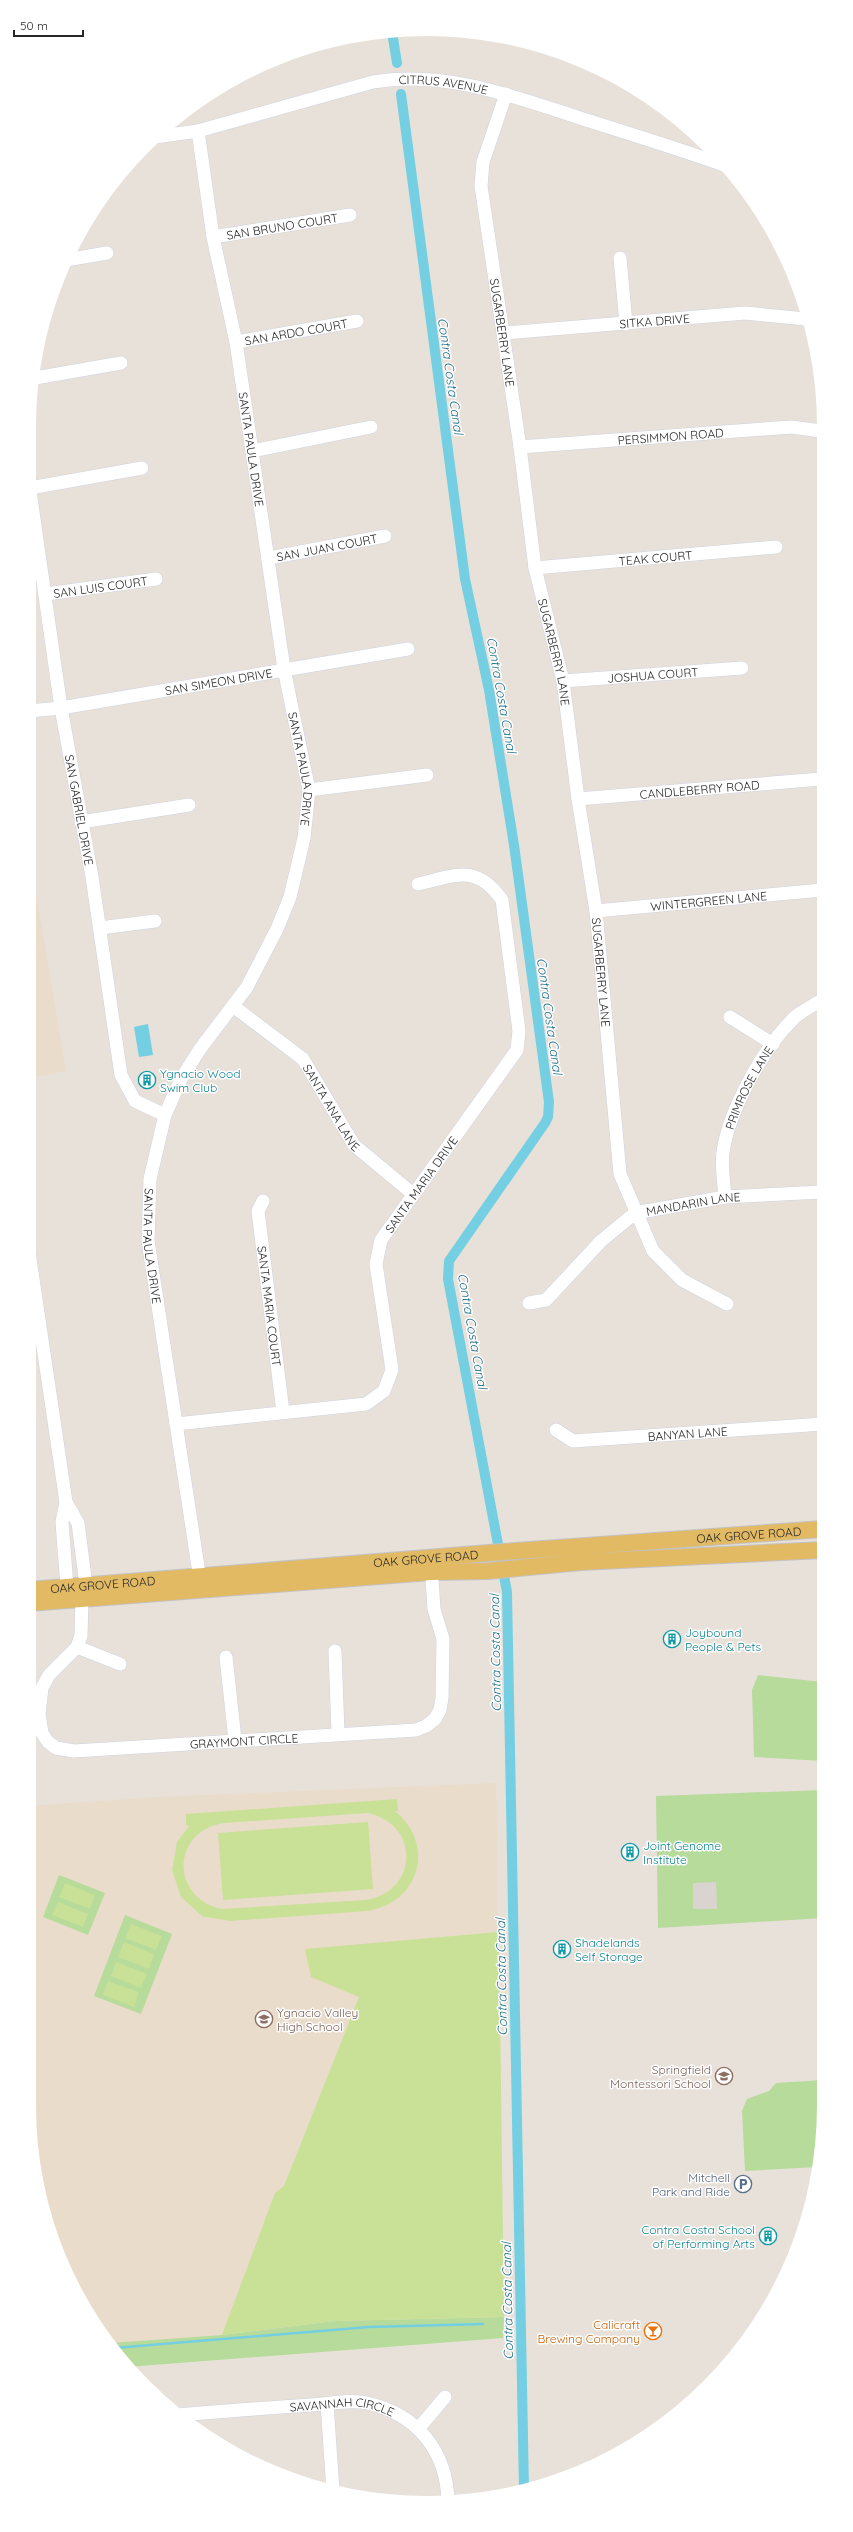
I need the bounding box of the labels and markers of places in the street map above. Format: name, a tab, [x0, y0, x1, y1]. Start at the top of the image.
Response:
place label: Ygnacio Wood Swim Club	[160, 1066, 240, 1095]
building icon: Ygnacio Wood Swim Club	[137, 1070, 157, 1090]
place label: Joybound People & Pets	[685, 1625, 762, 1654]
building icon: Joybound People & Pets	[662, 1629, 682, 1649]
place label: Joint Genome Institute	[643, 1838, 721, 1867]
building icon: Joint Genome Institute	[620, 1842, 640, 1862]
place label: Shadelands Self Storage	[575, 1935, 643, 1964]
building icon: Shadelands Self Storage	[552, 1939, 572, 1959]
place label: Ygnacio Valley High School	[277, 2005, 358, 2034]
school or university icon: Ygnacio Valley High School	[254, 2009, 274, 2029]
place label: Springfield Montessori School	[610, 2062, 711, 2091]
school or university icon: Springfield Montessori School	[714, 2066, 734, 2086]
place label: Mitchell Park and Ride	[652, 2170, 730, 2199]
parking icon: Mitchell Park and Ride	[733, 2174, 753, 2194]
place label: Contra Costa School of Performing Arts	[642, 2222, 755, 2251]
building icon: Contra Costa School of Performing Arts	[758, 2226, 778, 2246]
place label: Calicraft Brewing Company	[537, 2317, 640, 2346]
bar icon: Calicraft Brewing Company	[643, 2321, 663, 2341]

